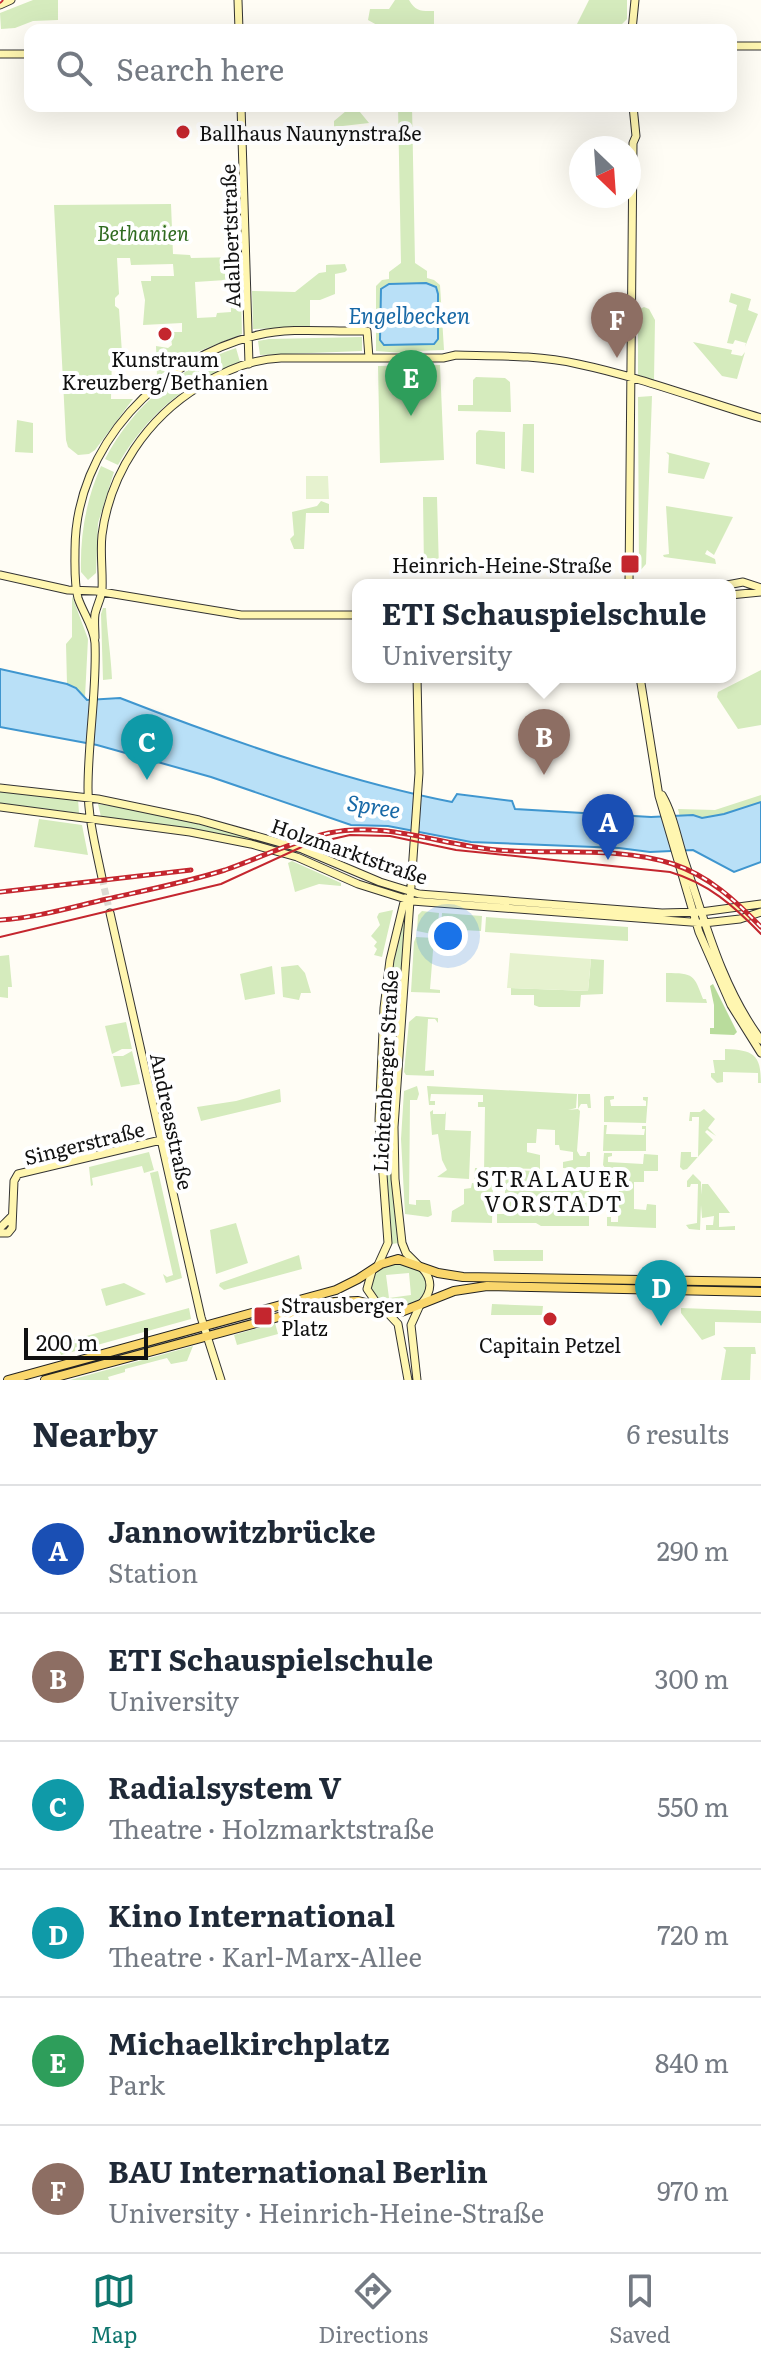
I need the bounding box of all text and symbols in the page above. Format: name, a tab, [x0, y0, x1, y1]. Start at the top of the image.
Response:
search box	[24, 24, 737, 112]
icon: search	[52, 46, 96, 90]
text: Search here	[116, 46, 284, 90]
place label: Ballhaus Naunynstraße	[199, 117, 422, 147]
marker: Ballhaus Naunynstraße	[174, 123, 192, 141]
north arrow	[569, 136, 641, 208]
street label: Adalbertstraße	[211, 163, 247, 309]
park label: Bethanien	[97, 217, 189, 247]
pin: F	[591, 292, 643, 358]
water label: Engelbecken	[348, 298, 470, 331]
marker: Kunstraum Kreuzberg/Bethanien	[156, 325, 174, 343]
place label: Kunstraum Kreuzberg/Bethanien	[61, 343, 269, 396]
pin: E	[385, 350, 437, 416]
place label: Heinrich-Heine-Straße	[392, 549, 612, 579]
marker: Heinrich-Heine-Straße	[619, 553, 641, 575]
popup	[352, 579, 736, 683]
text: ETI Schauspielschule	[381, 590, 707, 634]
text: University	[381, 634, 512, 673]
pin: B	[518, 709, 570, 775]
pin: C	[121, 714, 173, 780]
water label: Spree	[345, 785, 403, 825]
pin: A	[582, 794, 634, 860]
street label: Holzmarktstraße	[268, 809, 432, 891]
your location	[428, 916, 468, 956]
street label: Lichtenberger Straße	[364, 969, 404, 1173]
street label: Andreasstraße	[144, 1050, 202, 1192]
street label: Singerstraße	[21, 1113, 147, 1171]
district label: STRALAUER VORSTADT	[476, 1161, 632, 1219]
pin: D	[635, 1260, 687, 1326]
place label: Strausberger Platz	[281, 1289, 404, 1342]
marker: Strausberger Platz	[252, 1305, 274, 1327]
marker: Capitain Petzel	[541, 1310, 559, 1328]
scale bar	[24, 1324, 148, 1360]
text: 200 m	[36, 1325, 98, 1358]
place label: Capitain Petzel	[479, 1329, 621, 1359]
text: Nearby	[32, 1407, 158, 1457]
text: 6 results	[626, 1413, 729, 1452]
text: Jannowitzbrücke	[108, 1508, 376, 1552]
text: A	[48, 1530, 68, 1569]
text: 290 m	[657, 1530, 729, 1569]
text: Station	[108, 1552, 198, 1591]
text: ETI Schauspielschule	[108, 1636, 433, 1680]
text: B	[49, 1658, 67, 1697]
text: 300 m	[654, 1658, 729, 1697]
text: University	[108, 1680, 239, 1719]
text: Radialsystem V	[108, 1764, 342, 1808]
text: C	[49, 1786, 67, 1825]
text: 550 m	[657, 1786, 729, 1825]
text: Theatre · Holzmarktstraße	[108, 1808, 434, 1847]
text: Kino International	[108, 1892, 395, 1936]
text: D	[48, 1914, 68, 1953]
text: 720 m	[657, 1914, 729, 1953]
text: Theatre · Karl-Marx-Allee	[108, 1936, 422, 1975]
text: Michaelkirchplatz	[108, 2020, 390, 2064]
text: E	[49, 2042, 67, 2081]
text: 840 m	[655, 2042, 729, 2081]
text: Park	[108, 2064, 165, 2103]
text: BAU International Berlin	[108, 2148, 488, 2192]
text: F	[50, 2170, 66, 2209]
text: 970 m	[657, 2170, 729, 2209]
text: University · Heinrich-Heine-Straße	[108, 2192, 544, 2231]
tab: Map	[90, 2269, 137, 2350]
tab: Directions	[318, 2269, 428, 2350]
tab: Saved	[609, 2269, 671, 2350]

